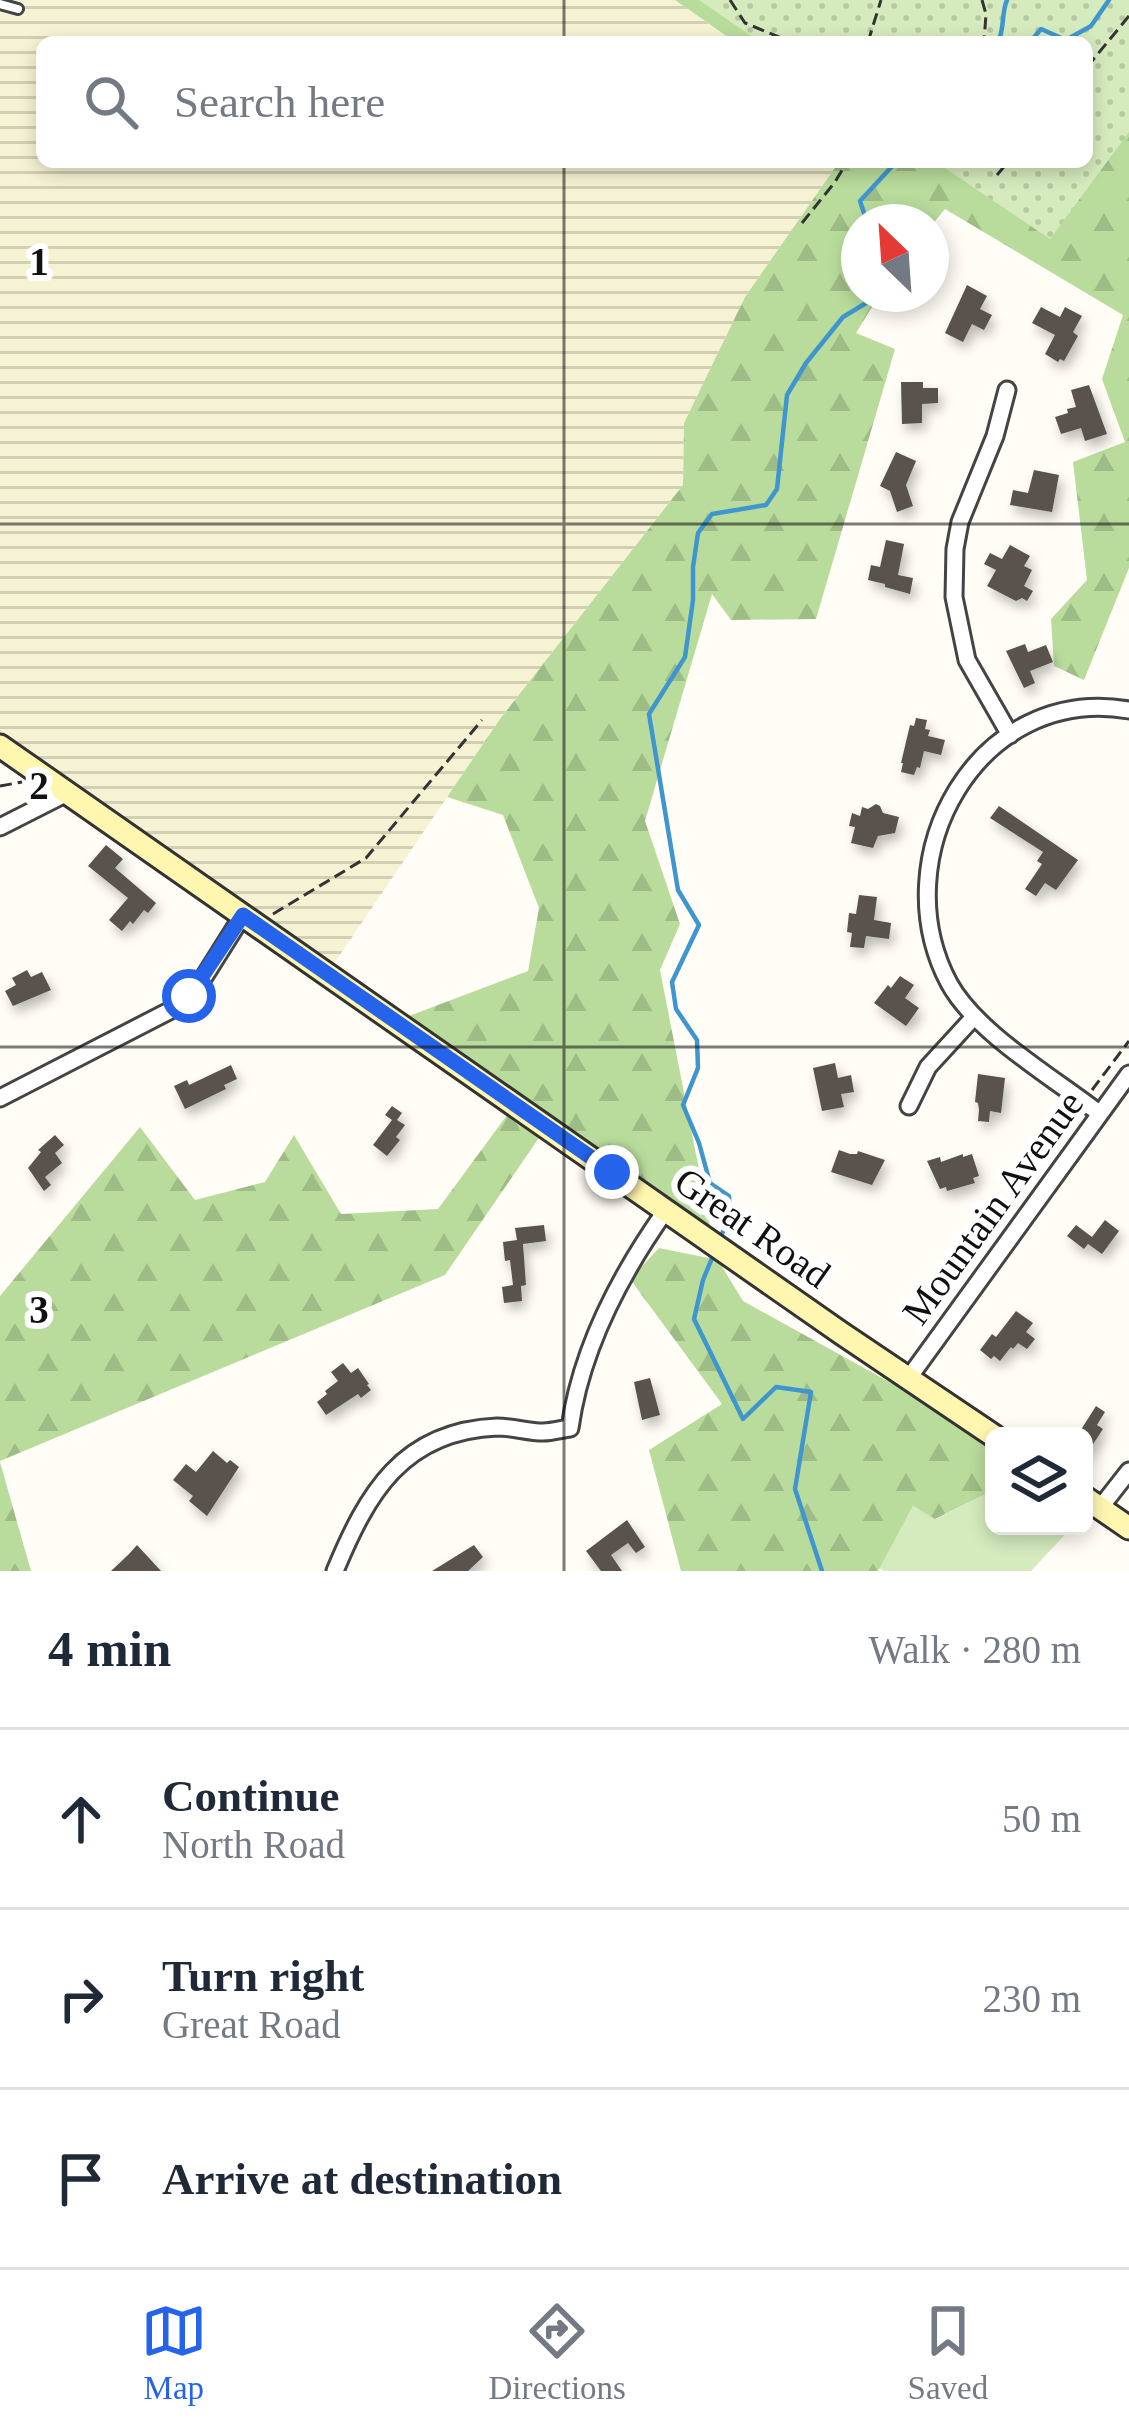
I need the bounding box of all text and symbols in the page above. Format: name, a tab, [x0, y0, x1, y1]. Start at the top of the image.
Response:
search box	[36, 36, 1093, 168]
icon: search	[78, 69, 144, 135]
text: Search here	[174, 77, 385, 127]
north arrow	[841, 204, 949, 312]
text: 1	[29, 240, 49, 283]
text: 2	[29, 764, 49, 807]
route start	[162, 969, 216, 1023]
street label: Mountain Avenue	[893, 1082, 1091, 1332]
route end	[585, 1145, 639, 1199]
street label: Great Road	[667, 1159, 839, 1297]
text: 3	[29, 1288, 49, 1331]
map controls	[985, 1427, 1093, 1535]
button: layers	[985, 1427, 1093, 1535]
text: 4 min	[48, 1621, 171, 1677]
text: Walk · 280 m	[869, 1628, 1081, 1671]
text: Continue	[162, 1771, 340, 1821]
icon: ahead	[48, 1786, 114, 1852]
text: 50 m	[1002, 1797, 1081, 1840]
text: North Road	[162, 1823, 345, 1866]
text: Turn right	[162, 1951, 364, 2001]
icon: right	[48, 1966, 114, 2032]
text: 230 m	[982, 1977, 1081, 2020]
text: Great Road	[162, 2003, 341, 2046]
icon: arrive	[48, 2146, 114, 2212]
text: Arrive at destination	[162, 2154, 562, 2204]
tab: Map	[141, 2298, 207, 2407]
tab: Directions	[488, 2298, 626, 2407]
tab: Saved	[908, 2298, 988, 2407]

